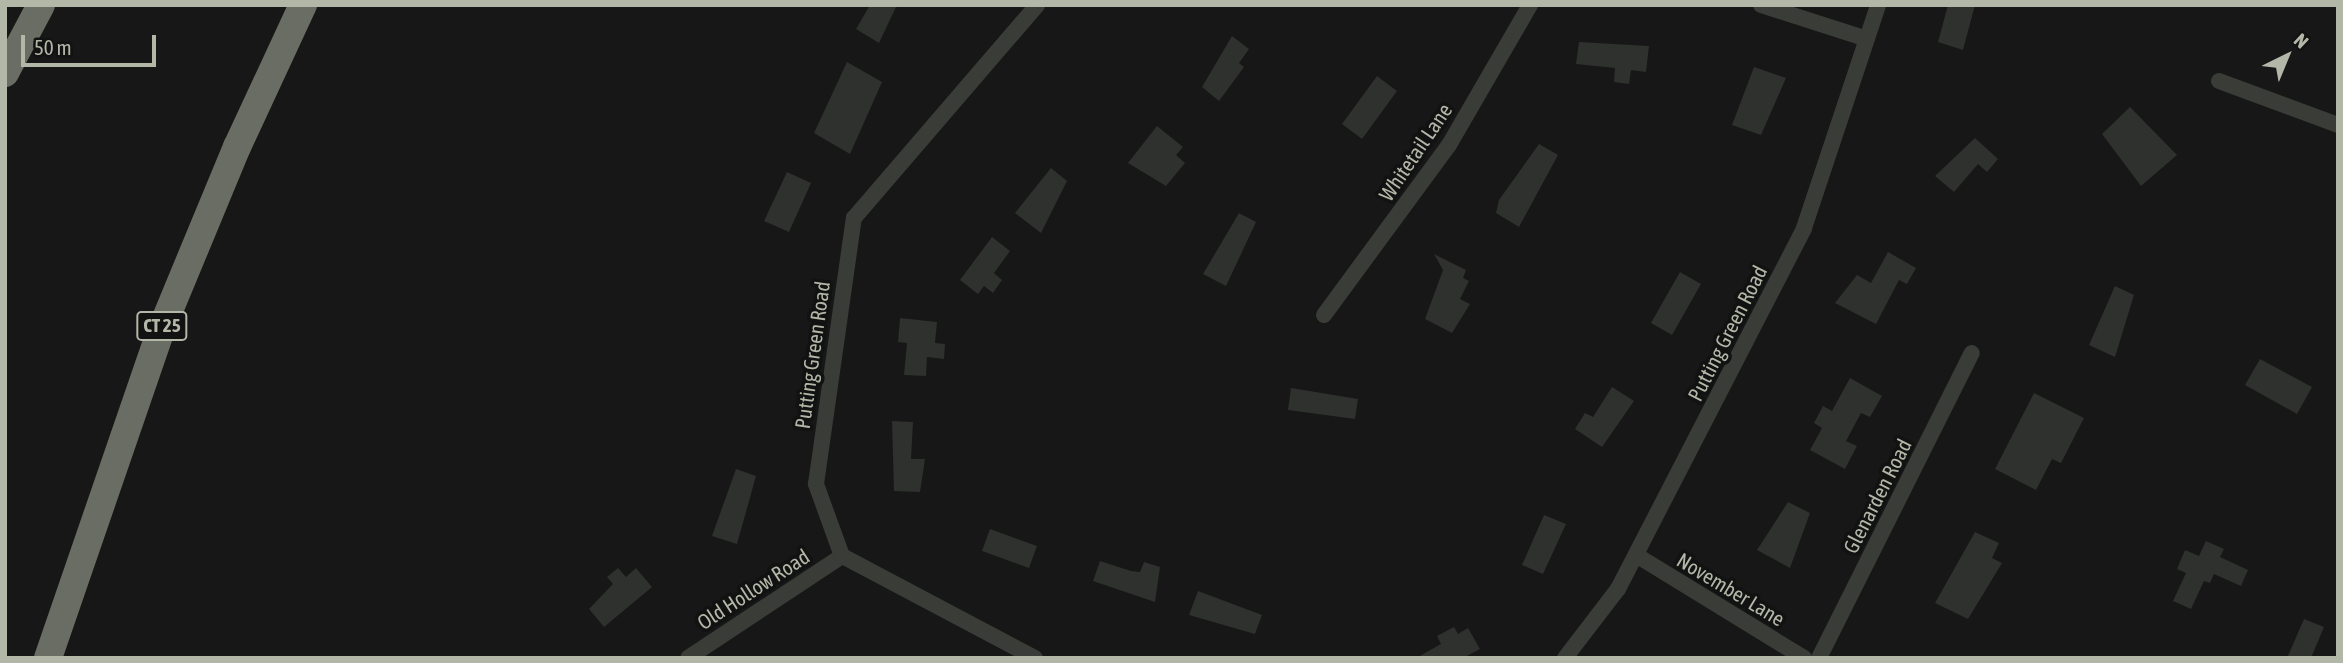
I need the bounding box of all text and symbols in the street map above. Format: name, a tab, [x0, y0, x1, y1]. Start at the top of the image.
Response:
scale bar	[24, 21, 159, 65]
north arrow	[2252, 21, 2322, 91]
text: N	[2290, 29, 2313, 53]
text: 50 m	[34, 35, 72, 59]
street label: Whitetail Lane	[1373, 98, 1457, 206]
street label: Putting Green Road	[1682, 261, 1772, 405]
street label: Putting Green Road	[789, 280, 835, 430]
road number: CT 25	[136, 310, 188, 342]
street label: Glenarden Road	[1837, 435, 1917, 557]
street label: Old Hollow Road	[692, 543, 814, 635]
street label: November Lane	[1673, 547, 1789, 631]

